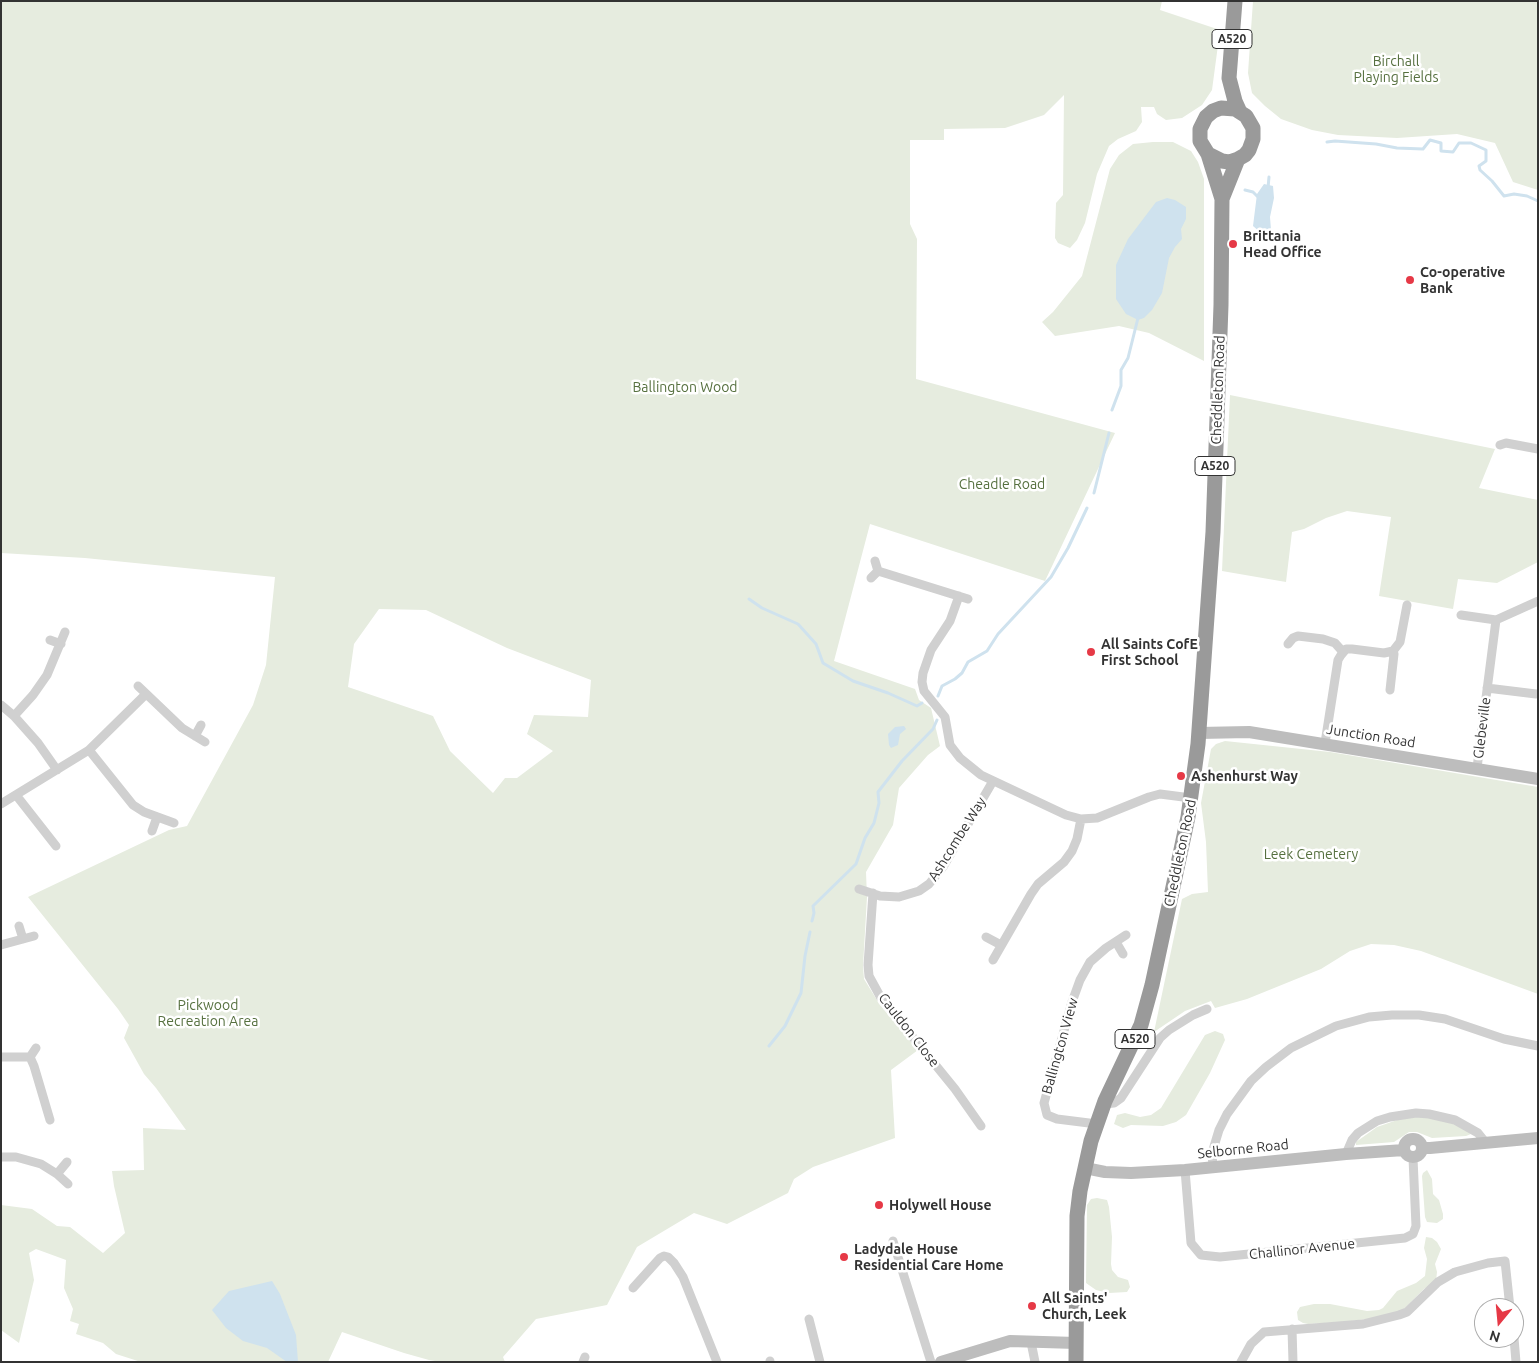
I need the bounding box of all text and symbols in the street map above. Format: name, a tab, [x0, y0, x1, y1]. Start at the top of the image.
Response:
road number: A520	[1212, 30, 1252, 48]
park label: Birchall Playing Fields	[1353, 53, 1439, 85]
place label: Brittania Head Office	[1243, 228, 1322, 260]
marker: Brittania Head Office	[1227, 238, 1239, 250]
place label: Co-operative Bank	[1420, 264, 1505, 296]
marker: Co-operative Bank	[1404, 274, 1416, 286]
street label: Cheddleton Road	[1208, 335, 1228, 445]
park label: Ballington Wood	[632, 379, 738, 395]
road number: A520	[1195, 456, 1235, 476]
park label: Cheadle Road	[959, 476, 1045, 492]
place label: All Saints CofE First School	[1101, 636, 1198, 669]
marker: All Saints CofE First School	[1085, 646, 1097, 658]
street label: Glebeville	[1470, 696, 1494, 760]
street label: Junction Road	[1325, 721, 1417, 751]
place label: Ashenhurst Way	[1191, 768, 1298, 784]
marker: Ashenhurst Way	[1175, 770, 1187, 782]
street label: Ashcombe Way	[924, 794, 990, 884]
street label: Cheddleton Road	[1160, 798, 1200, 908]
park label: Leek Cemetery	[1264, 846, 1358, 862]
street label: Cauldon Close	[875, 990, 943, 1070]
street label: Ballington View	[1038, 996, 1082, 1096]
park label: Pickwood Recreation Area	[158, 997, 258, 1030]
road number: A520	[1115, 1030, 1155, 1048]
street label: Selborne Road	[1197, 1136, 1289, 1162]
place label: Holywell House	[889, 1197, 992, 1213]
marker: Holywell House	[873, 1199, 885, 1211]
street label: Challinor Avenue	[1248, 1235, 1356, 1263]
place label: Ladydale House Residential Care Home	[854, 1241, 1004, 1274]
marker: Ladydale House Residential Care Home	[838, 1251, 850, 1263]
place label: All Saints' Church, Leek	[1042, 1290, 1126, 1322]
north arrow	[1474, 1298, 1524, 1348]
marker: All Saints' Church, Leek	[1026, 1300, 1038, 1312]
text: N	[1488, 1327, 1502, 1346]

